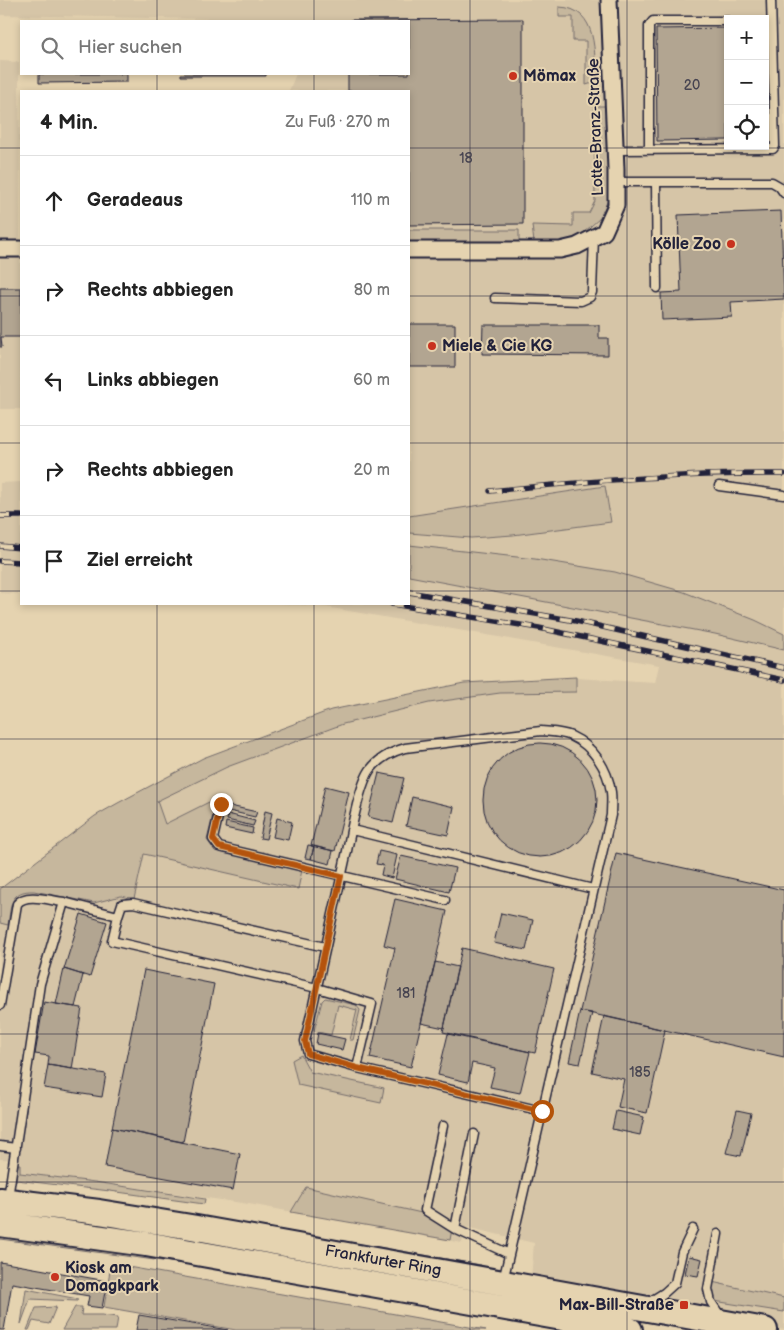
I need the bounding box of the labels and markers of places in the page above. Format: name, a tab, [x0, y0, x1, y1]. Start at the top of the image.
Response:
place label: Mömax	[523, 67, 576, 86]
marker: Mömax	[507, 70, 519, 82]
place label: Kölle Zoo	[652, 235, 721, 254]
marker: Kölle Zoo	[725, 238, 737, 250]
place label: Miele & Cie KG	[442, 337, 552, 356]
marker: Miele & Cie KG	[426, 340, 438, 352]
place label: Kiosk am Domagkpark	[65, 1259, 159, 1296]
marker: Kiosk am Domagkpark	[49, 1271, 61, 1283]
place label: Max-Bill-Straße	[559, 1296, 674, 1315]
marker: Max-Bill-Straße	[678, 1299, 690, 1311]

